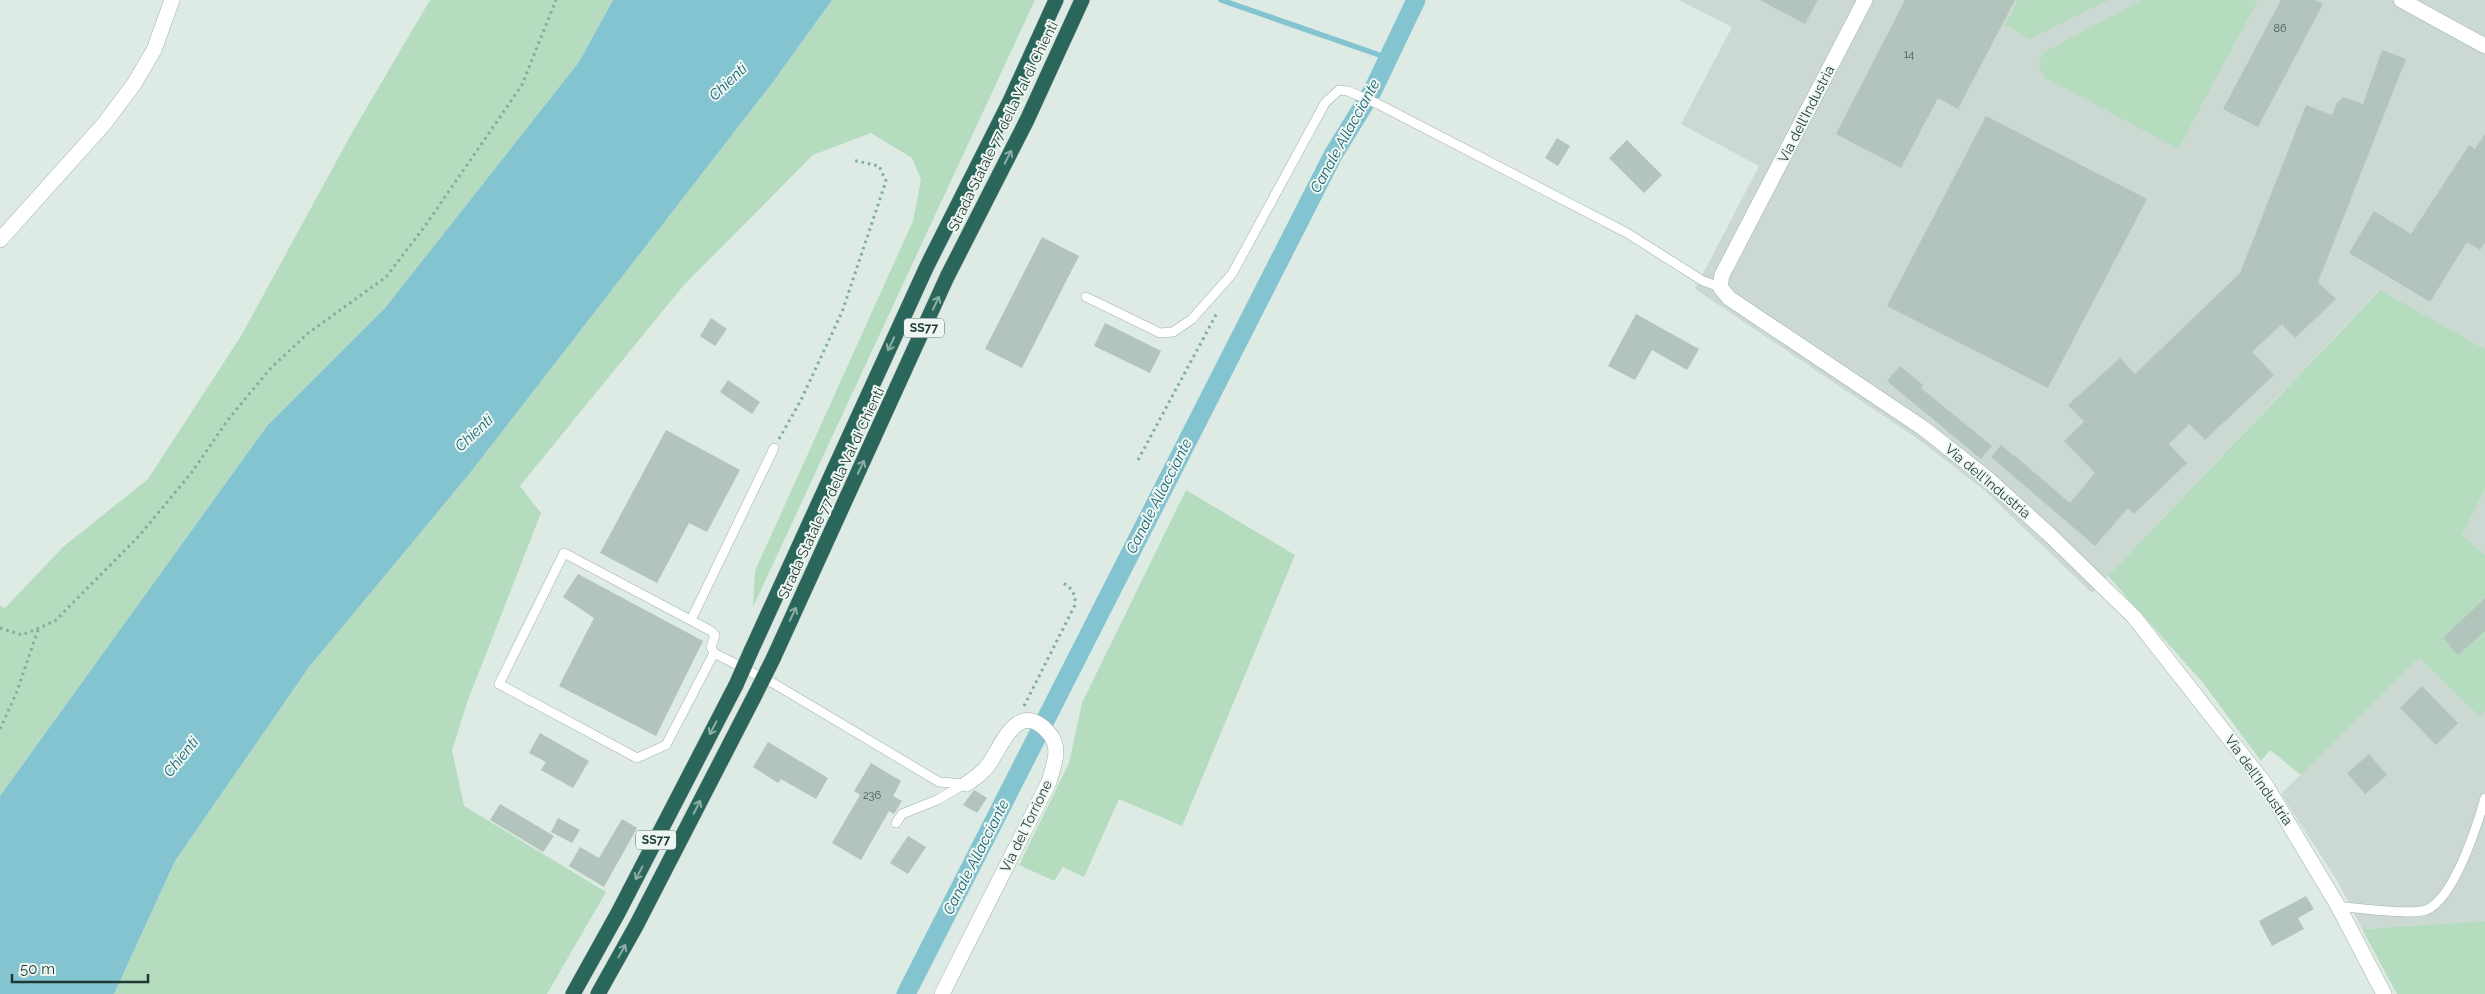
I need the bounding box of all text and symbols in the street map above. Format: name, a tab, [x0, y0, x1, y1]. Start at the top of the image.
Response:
street label: Strada Statale 77 della Val di Chienti	[945, 18, 1061, 234]
house number: 86	[2273, 22, 2287, 35]
house number: 14	[1904, 48, 1914, 61]
water label: Chienti	[705, 59, 751, 104]
street label: Via dell'Industria	[1775, 63, 1837, 165]
water label: Canale Allacciante	[1306, 76, 1384, 196]
one-way arrow	[1003, 150, 1013, 165]
one-way arrow	[931, 296, 941, 311]
road number: SS77	[904, 318, 944, 338]
one-way arrow	[886, 336, 896, 351]
street label: Strada Statale 77 della Val di Chienti	[775, 385, 887, 601]
water label: Chienti	[451, 410, 497, 455]
water label: Canale Allacciante	[1122, 435, 1196, 557]
street label: Via dell'Industria	[1942, 441, 2034, 521]
one-way arrow	[856, 460, 866, 475]
one-way arrow	[789, 607, 799, 622]
one-way arrow	[708, 721, 718, 736]
street label: Via dell'Industria	[2222, 732, 2296, 828]
water label: Chienti	[160, 733, 203, 780]
street label: Via del Torrione	[997, 777, 1055, 875]
house number: 236	[863, 789, 881, 802]
water label: Canale Allacciante	[939, 796, 1013, 918]
one-way arrow	[693, 800, 702, 815]
road number: SS77	[636, 830, 676, 850]
one-way arrow	[634, 865, 643, 880]
one-way arrow	[617, 944, 627, 959]
scale bar	[12, 952, 149, 984]
text: 50 m	[20, 960, 55, 978]

